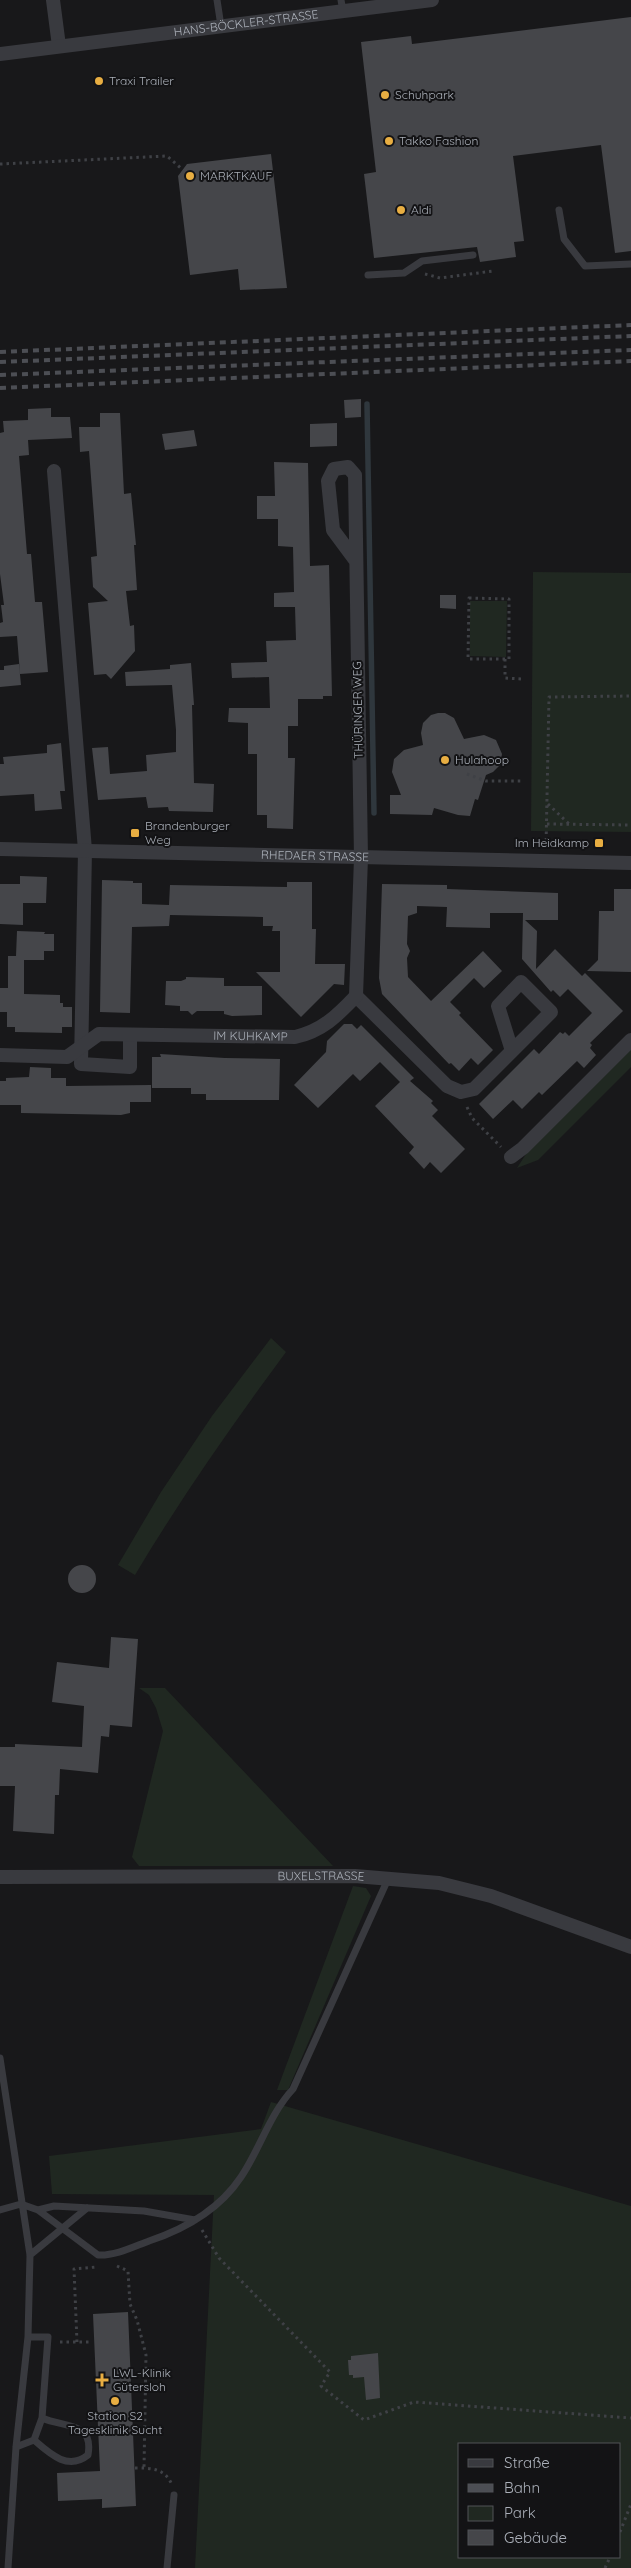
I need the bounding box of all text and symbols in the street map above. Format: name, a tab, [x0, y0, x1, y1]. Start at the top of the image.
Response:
street label: HANS-BÖCKLER-STRASSE	[173, 6, 319, 39]
place label: Traxi Trailer	[109, 73, 174, 88]
marker: Traxi Trailer	[93, 75, 105, 87]
place label: Schuhpark	[395, 87, 454, 102]
marker: Schuhpark	[379, 89, 391, 101]
place label: Takko Fashion	[399, 133, 478, 148]
marker: Takko Fashion	[383, 135, 395, 147]
place label: MARKTKAUF	[200, 168, 272, 183]
marker: MARKTKAUF	[184, 170, 196, 182]
place label: Aldi	[411, 202, 431, 217]
marker: Aldi	[395, 204, 407, 216]
street label: THÜRINGER WEG	[349, 661, 366, 759]
place label: Hulahoop	[455, 752, 509, 767]
marker: Hulahoop	[439, 754, 451, 766]
place label: Brandenburger Weg	[145, 818, 230, 847]
marker: Brandenburger Weg	[129, 827, 141, 839]
place label: Im Heidkamp	[515, 835, 589, 850]
marker: Im Heidkamp	[593, 837, 605, 849]
street label: RHEDAER STRASSE	[261, 847, 369, 864]
street label: IM KUHKAMP	[213, 1028, 288, 1044]
street label: BUXELSTRASSE	[278, 1868, 365, 1884]
place label: LWL-Klinik Gütersloh	[113, 2365, 171, 2394]
marker: LWL-Klinik Gütersloh	[95, 2373, 109, 2387]
marker: Station S2 Tagesklinik Sucht	[109, 2395, 121, 2407]
place label: Station S2 Tagesklinik Sucht	[68, 2408, 162, 2437]
legend	[458, 2443, 621, 2558]
text: Straße	[504, 2453, 550, 2472]
text: Bahn	[504, 2478, 540, 2497]
text: Park	[504, 2503, 536, 2522]
text: Gebäude	[504, 2528, 567, 2547]

